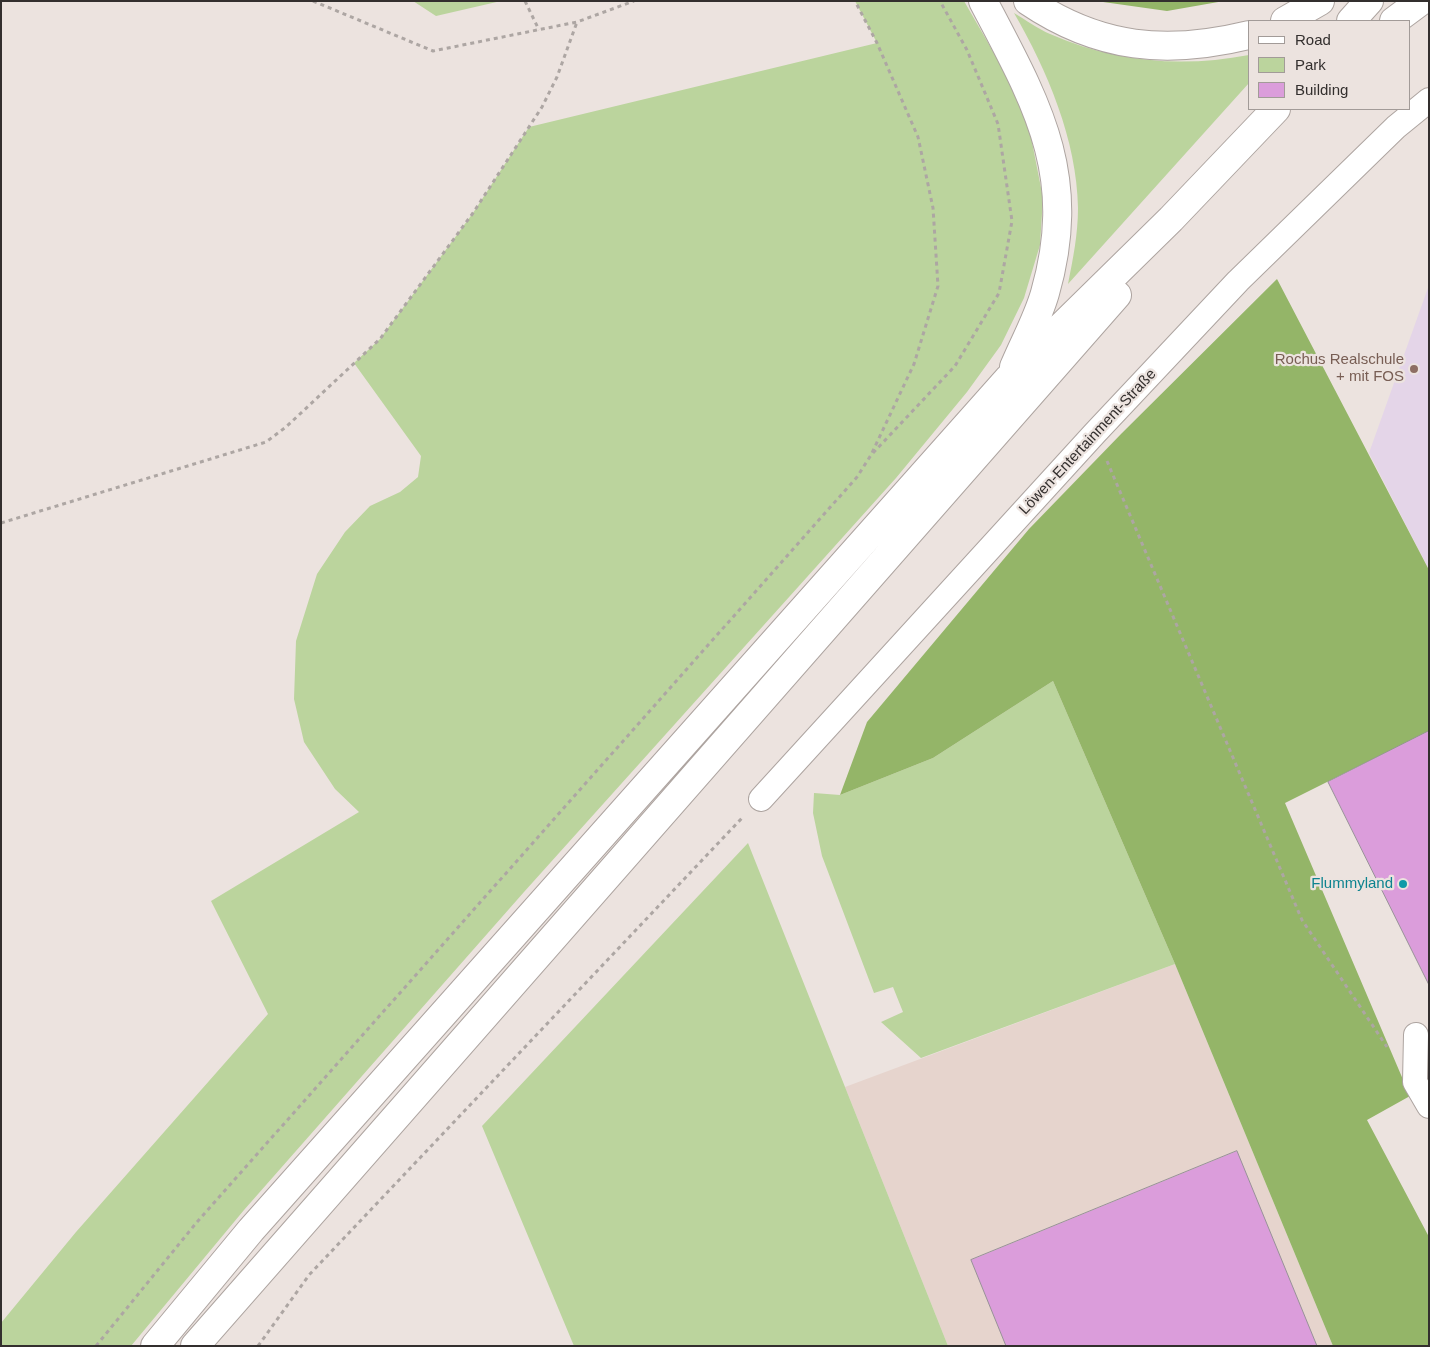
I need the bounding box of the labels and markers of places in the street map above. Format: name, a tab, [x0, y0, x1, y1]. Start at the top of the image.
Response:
place label: Rochus Realschule + mit FOS	[1275, 351, 1404, 386]
marker: Rochus Realschule + mit FOS	[1408, 363, 1420, 375]
place label: Flummyland	[1311, 875, 1393, 893]
marker: Flummyland	[1397, 878, 1409, 890]

